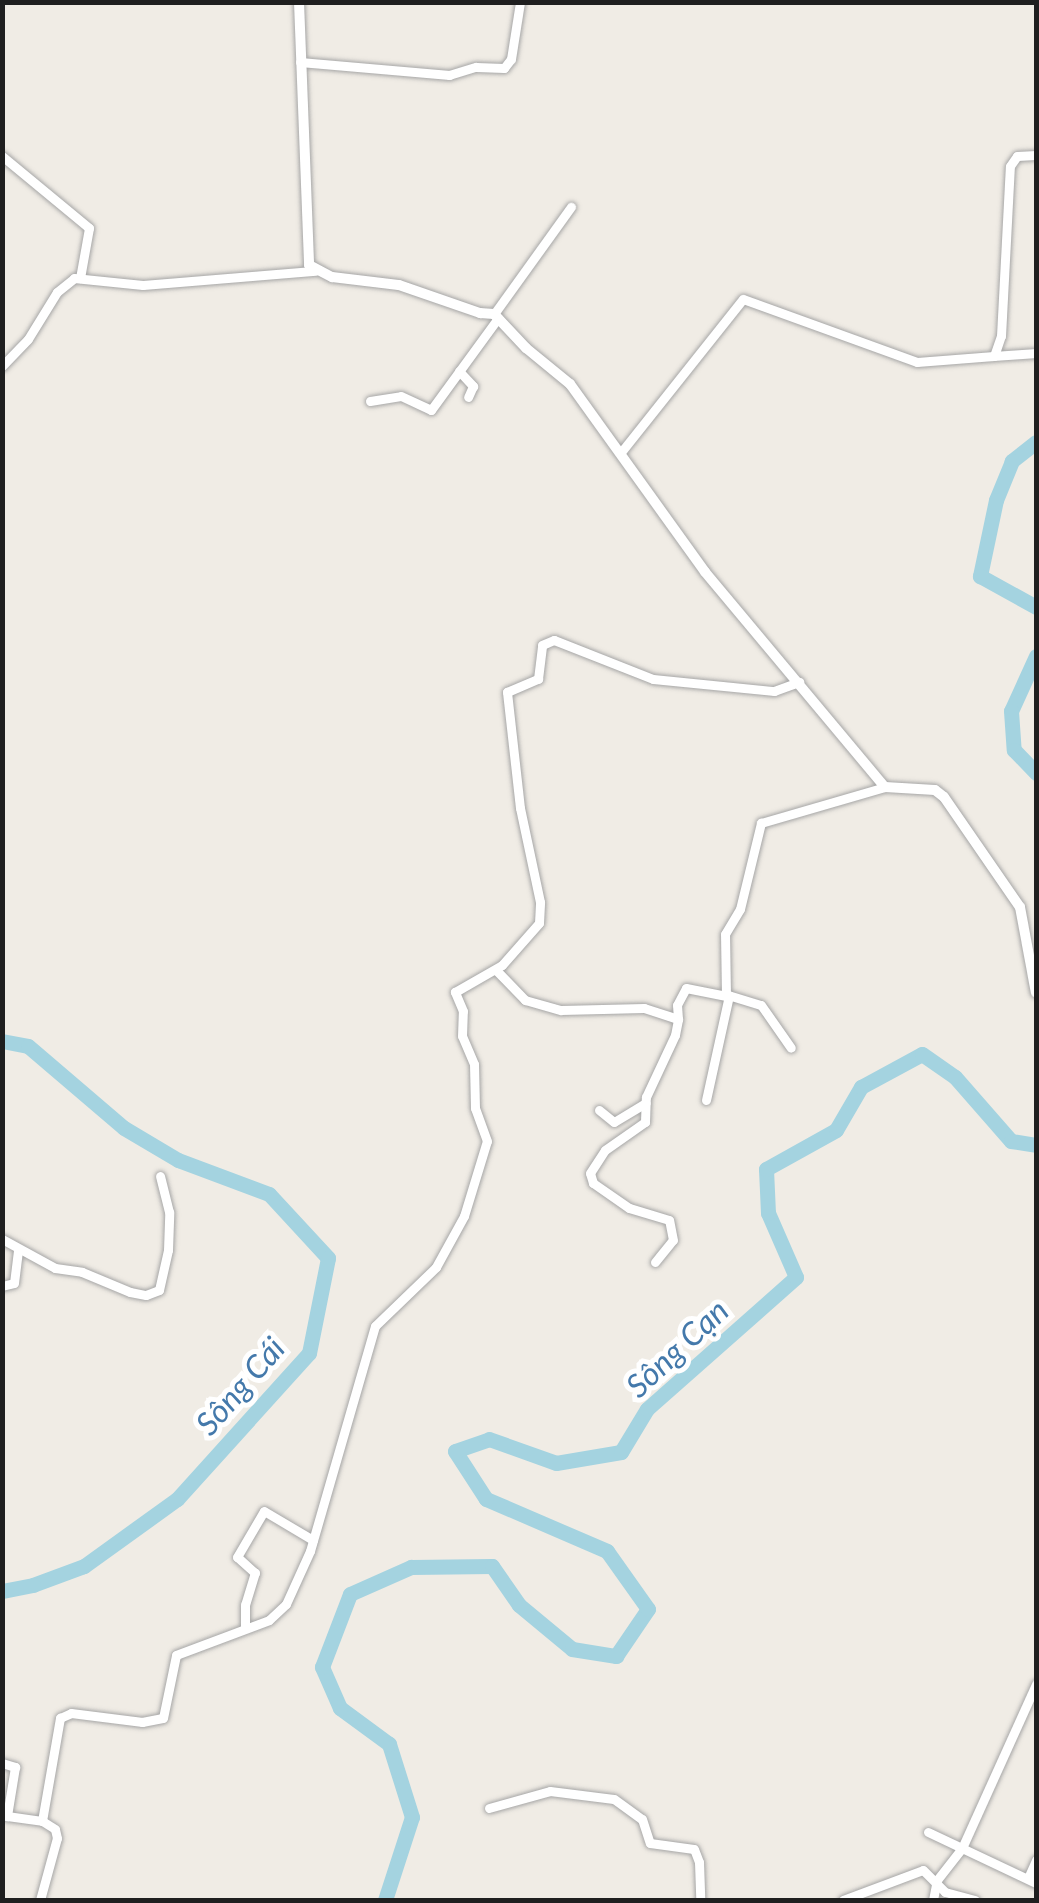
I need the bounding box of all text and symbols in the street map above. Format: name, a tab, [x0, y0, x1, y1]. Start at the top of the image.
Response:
water label: Sông Cạn	[618, 1291, 736, 1405]
water label: Sông Cái	[187, 1330, 293, 1442]

